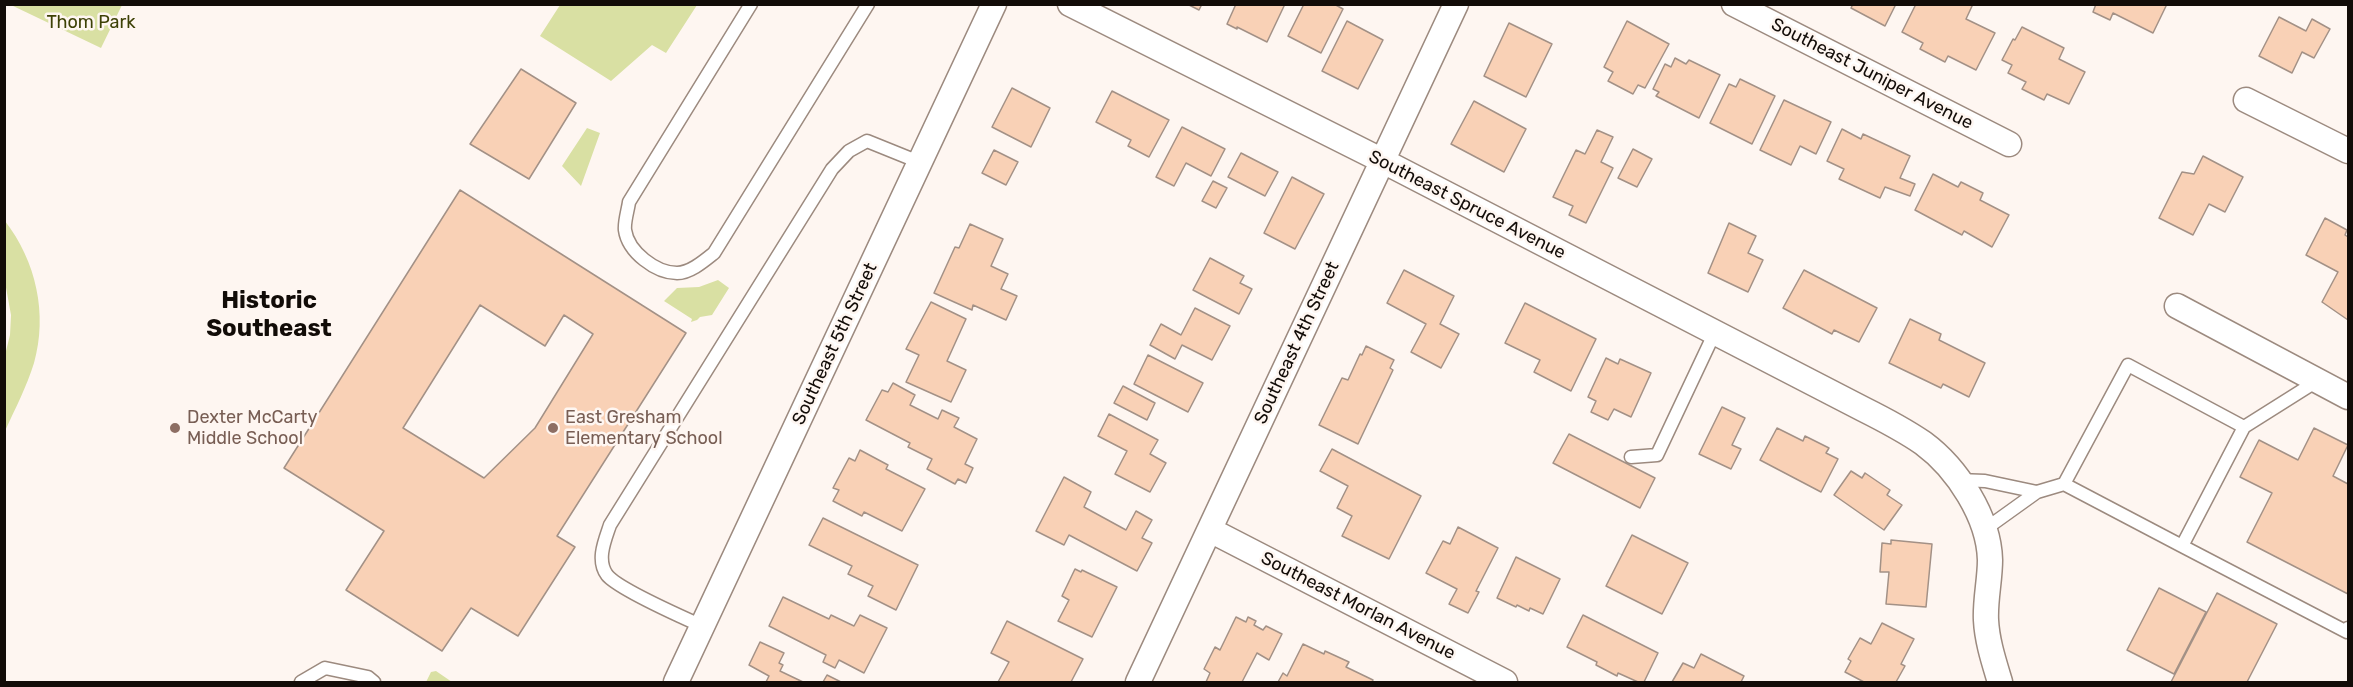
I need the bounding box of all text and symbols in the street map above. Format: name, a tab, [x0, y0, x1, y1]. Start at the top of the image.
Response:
park label: Thom Park	[46, 12, 136, 34]
street label: Southeast Juniper Avenue	[1768, 14, 1976, 134]
street label: Southeast Spruce Avenue	[1365, 146, 1569, 264]
street label: Southeast 4th Street	[1250, 258, 1344, 428]
street label: Southeast 5th Street	[788, 260, 882, 428]
district label: Historic Southeast	[206, 287, 332, 343]
place label: Dexter McCarty Middle School	[187, 407, 317, 450]
place label: East Gresham Elementary School	[565, 407, 723, 450]
marker: Dexter McCarty Middle School	[168, 421, 182, 435]
marker: East Gresham Elementary School	[546, 421, 560, 435]
street label: Southeast Morlan Avenue	[1257, 548, 1459, 664]

